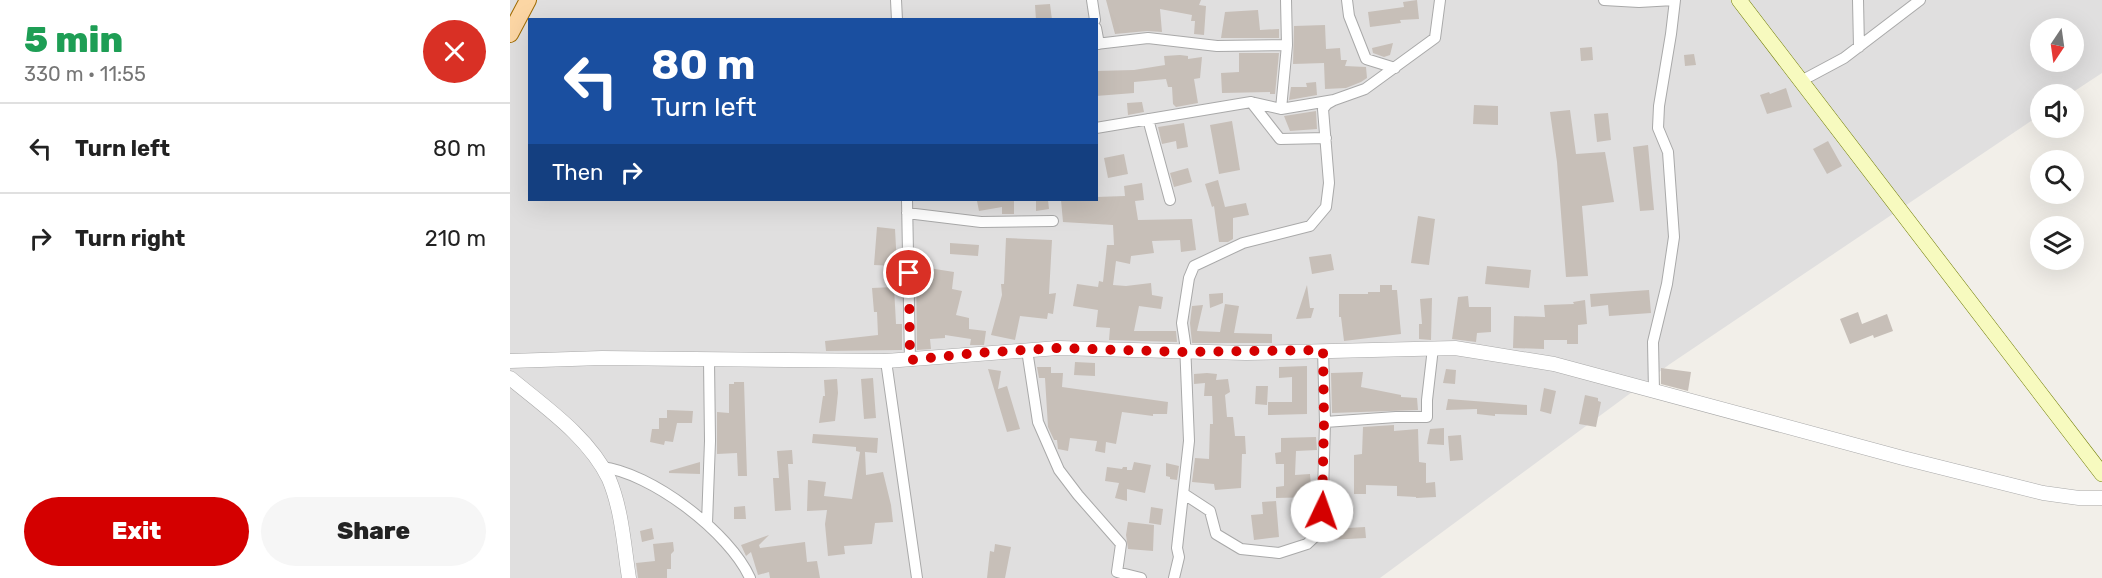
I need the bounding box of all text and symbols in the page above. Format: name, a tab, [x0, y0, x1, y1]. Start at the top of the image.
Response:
text: 5 min	[24, 18, 123, 61]
north arrow	[2030, 18, 2084, 72]
map controls	[2030, 18, 2084, 270]
button: close	[423, 20, 486, 83]
text: 80 m	[651, 40, 755, 90]
icon: left	[552, 42, 630, 120]
text: 330 m · 11:55	[24, 62, 146, 86]
button: sound	[2030, 84, 2084, 138]
text: Turn left	[651, 91, 756, 123]
icon: left	[24, 132, 57, 165]
text: Turn left	[75, 135, 170, 162]
text: 80 m	[433, 135, 486, 162]
button: search	[2030, 150, 2084, 204]
icon: right	[615, 156, 648, 189]
text: Then	[552, 159, 603, 186]
button: layers	[2030, 216, 2084, 270]
icon: right	[24, 222, 57, 255]
text: Turn right	[75, 225, 185, 252]
text: 210 m	[425, 225, 486, 252]
pin	[883, 247, 934, 298]
icon: arrive	[892, 256, 925, 289]
position arrow	[1290, 479, 1354, 543]
button: Exit	[24, 497, 249, 566]
button: Share	[261, 497, 486, 566]

